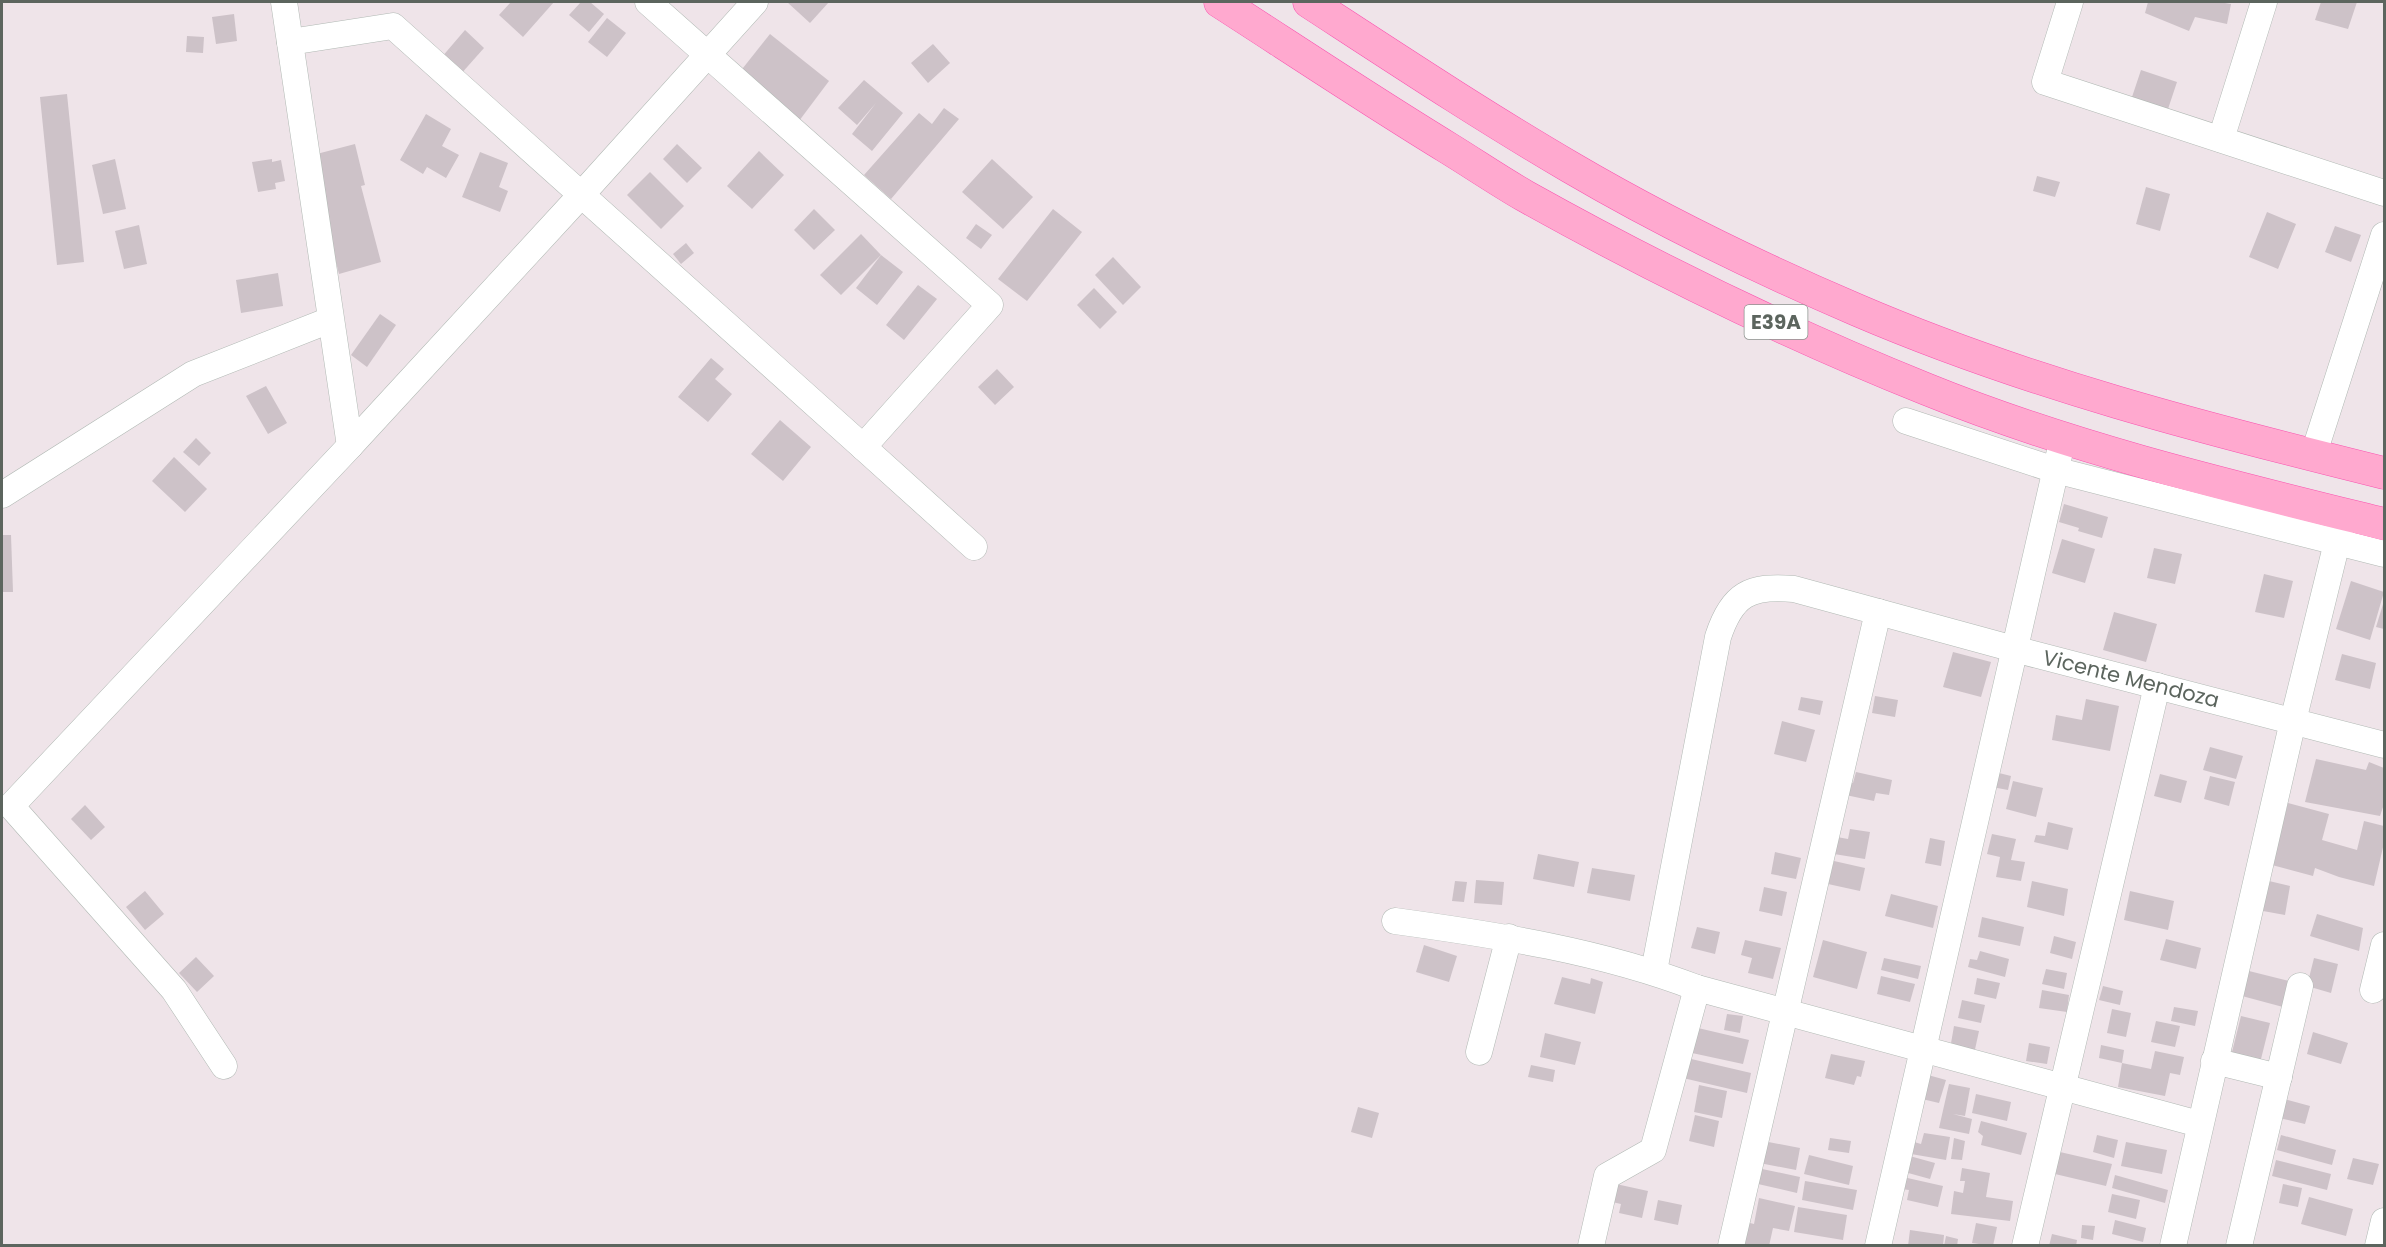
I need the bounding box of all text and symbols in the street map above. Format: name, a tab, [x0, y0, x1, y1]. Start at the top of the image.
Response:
road number: E39A	[1744, 305, 1808, 339]
street label: Vicente Mendoza	[2040, 643, 2222, 714]

